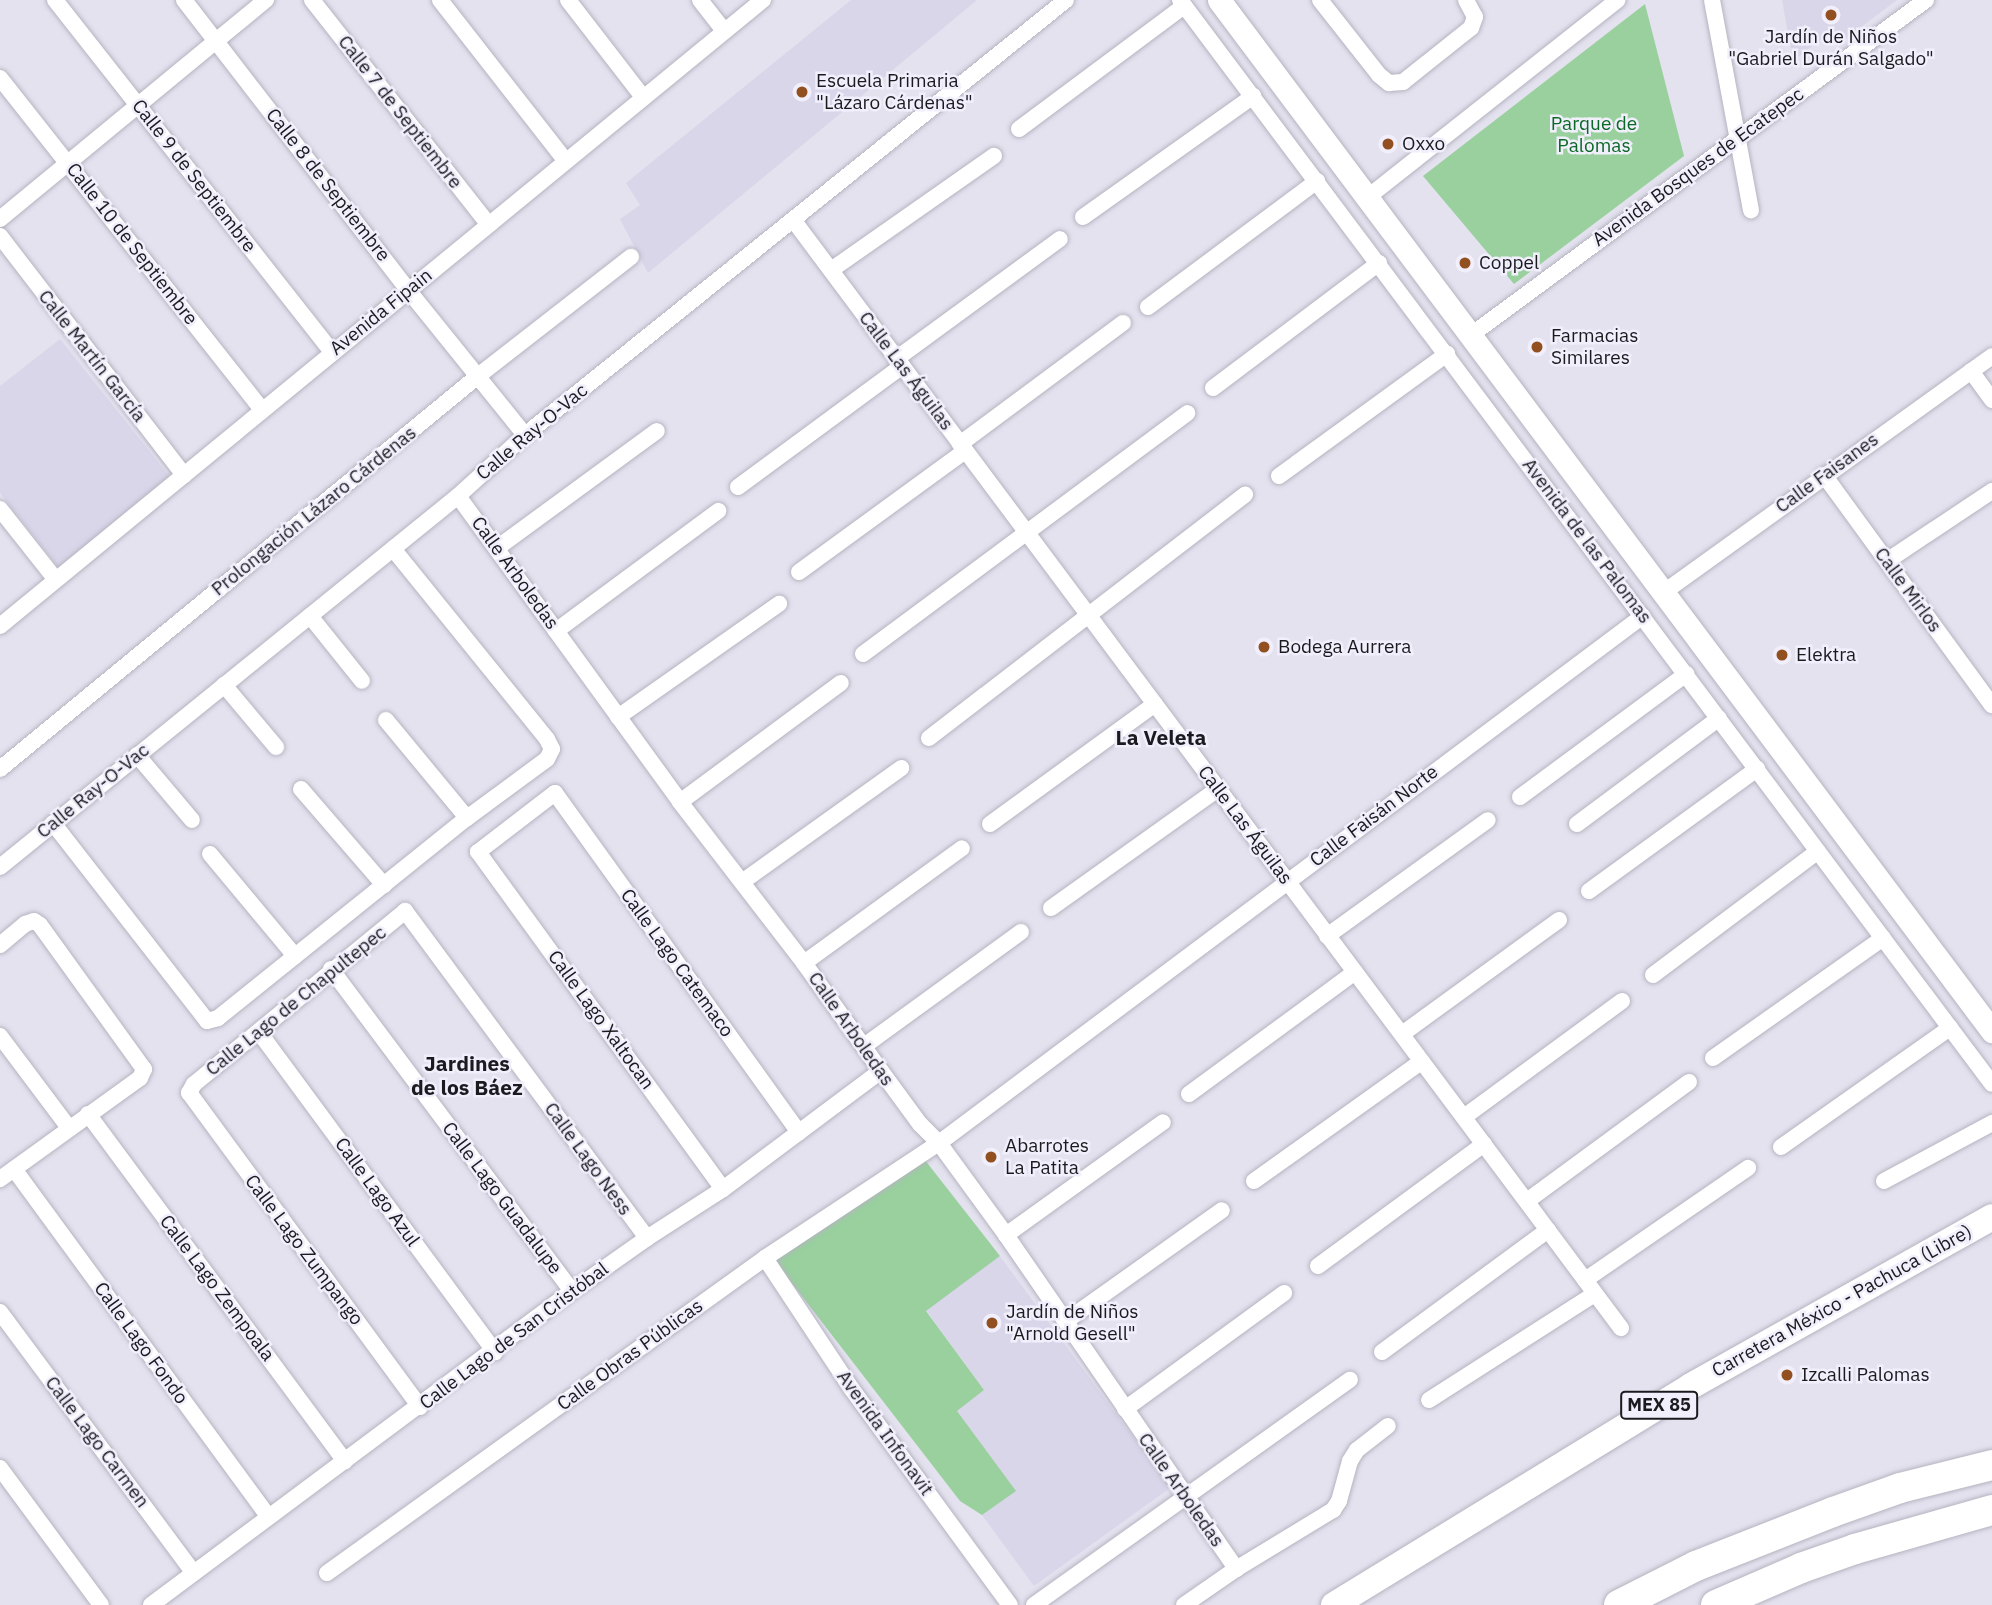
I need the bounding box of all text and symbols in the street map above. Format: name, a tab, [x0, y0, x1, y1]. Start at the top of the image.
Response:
marker: Jardín de Niños "Gabriel Durán Salgado"	[1823, 7, 1839, 23]
place label: Jardín de Niños "Gabriel Durán Salgado"	[1728, 26, 1934, 70]
street label: Calle 7 de Septiembre	[333, 31, 467, 193]
place label: Escuela Primaria "Lázaro Cárdenas"	[816, 70, 973, 114]
street label: Avenida Bosques de Ecatepec	[1588, 83, 1808, 251]
marker: Escuela Primaria "Lázaro Cárdenas"	[794, 84, 810, 100]
street label: Calle 9 de Septiembre	[127, 95, 261, 257]
street label: Calle 8 de Septiembre	[261, 104, 395, 266]
park label: Parque de Palomas	[1551, 113, 1637, 157]
place label: Oxxo	[1402, 133, 1445, 155]
marker: Oxxo	[1380, 136, 1396, 152]
street label: Calle 10 de Septiembre	[62, 158, 202, 330]
place label: Coppel	[1479, 252, 1539, 274]
marker: Coppel	[1457, 255, 1473, 271]
street label: Avenida Fipain	[325, 264, 437, 360]
street label: Calle Martín García	[33, 286, 151, 426]
street label: Calle Las Águilas	[854, 307, 958, 435]
place label: Farmacias Similares	[1551, 325, 1638, 369]
marker: Farmacias Similares	[1529, 339, 1545, 355]
street label: Calle Ray-O-Vac	[472, 379, 592, 485]
street label: Prolongación Lázaro Cárdenas	[207, 421, 421, 601]
street label: Calle Faisanes	[1771, 428, 1883, 518]
street label: Avenida de las Palomas	[1517, 454, 1657, 628]
street label: Calle Arboledas	[466, 512, 564, 634]
street label: Calle Mirlos	[1870, 543, 1946, 637]
place label: Bodega Aurrera	[1278, 636, 1411, 658]
marker: Bodega Aurrera	[1256, 639, 1272, 655]
place label: Elektra	[1796, 644, 1856, 666]
marker: Elektra	[1774, 647, 1790, 663]
district label: La Veleta	[1116, 724, 1206, 750]
street label: Calle Ray-O-Vac	[32, 739, 154, 843]
street label: Calle Faisán Norte	[1305, 760, 1443, 872]
street label: Calle Las Águilas	[1193, 761, 1297, 889]
street label: Calle Lago Catemaco	[616, 884, 738, 1042]
street label: Calle Lago de Chapultepec	[201, 921, 391, 1081]
street label: Calle Lago Xaltocan	[543, 946, 659, 1094]
street label: Calle Arboledas	[803, 968, 899, 1090]
district label: Jardines de los Báez	[411, 1050, 523, 1100]
street label: Calle Lago Ness	[539, 1098, 637, 1220]
street label: Calle Lago Guadalupe	[437, 1117, 567, 1279]
street label: Calle Lago Azul	[330, 1133, 424, 1251]
place label: Abarrotes La Patita	[1005, 1135, 1089, 1179]
marker: Abarrotes La Patita	[983, 1149, 999, 1165]
street label: Calle Lago Zumpango	[240, 1170, 368, 1330]
street label: Calle Lago Zempoala	[155, 1211, 279, 1365]
street label: Carretera México - Pachuca (Libre)	[1708, 1220, 1976, 1382]
street label: Calle Lago de San Cristóbal	[415, 1258, 613, 1414]
street label: Calle Lago Fondo	[89, 1278, 193, 1408]
street label: Calle Obras Públicas	[553, 1294, 707, 1416]
place label: Jardín de Niños "Arnold Gesell"	[1006, 1301, 1139, 1345]
marker: Jardín de Niños "Arnold Gesell"	[984, 1315, 1000, 1331]
place label: Izcalli Palomas	[1801, 1364, 1930, 1386]
street label: Avenida Infonavit	[832, 1366, 938, 1500]
marker: Izcalli Palomas	[1779, 1367, 1795, 1383]
street label: Calle Lago Carmen	[40, 1372, 154, 1512]
road number: MEX 85	[1619, 1390, 1699, 1420]
street label: Calle Arboledas	[1133, 1429, 1229, 1551]

